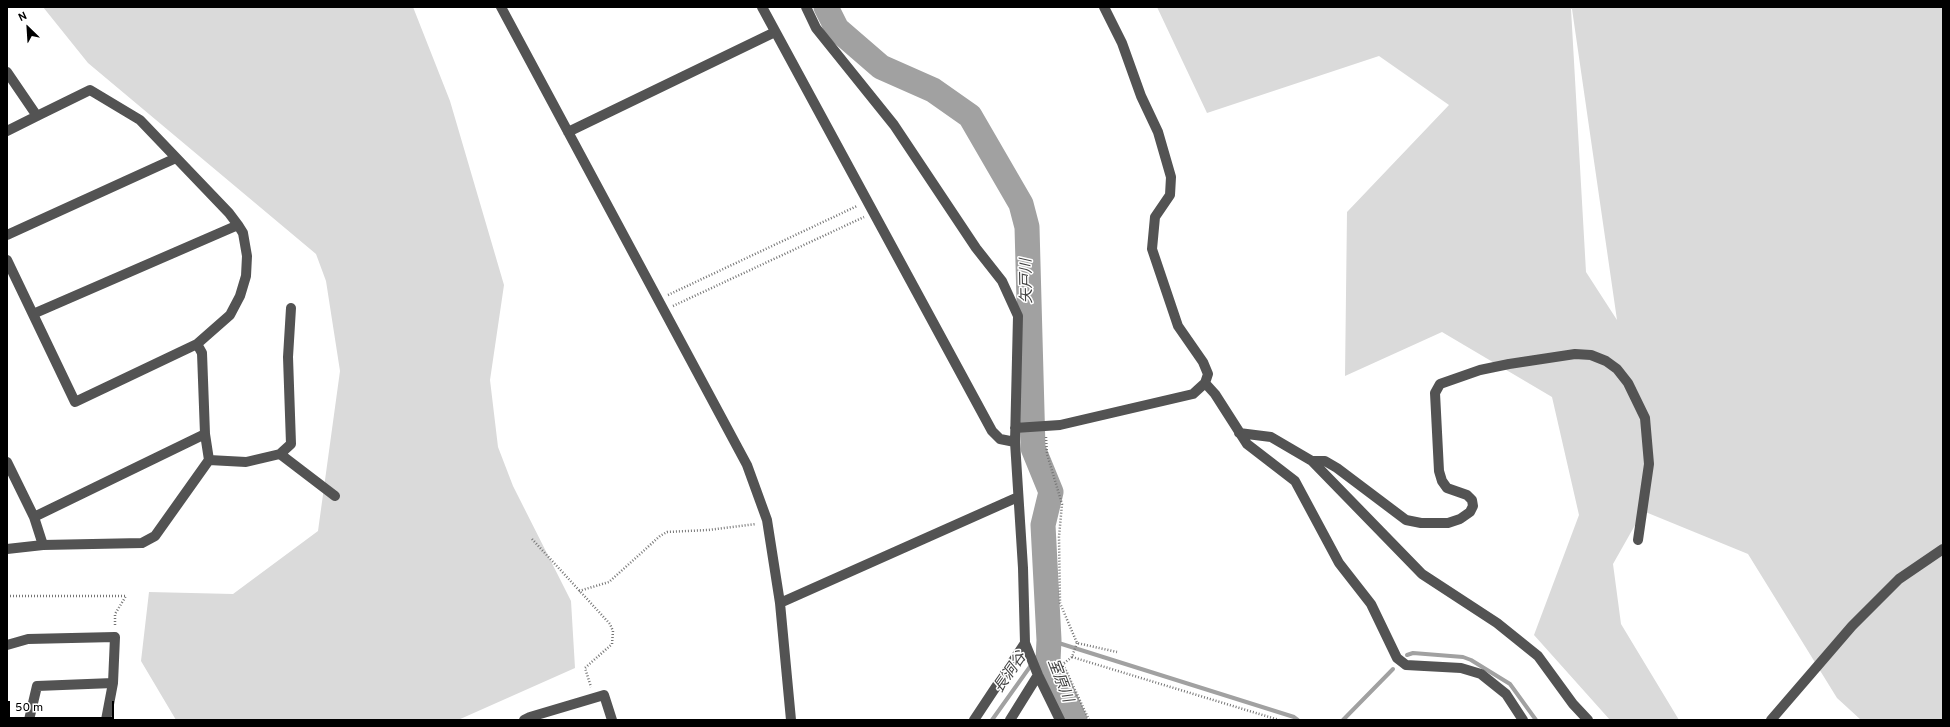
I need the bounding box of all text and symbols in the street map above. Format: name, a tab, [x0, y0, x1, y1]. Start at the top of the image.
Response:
north arrow	[8, 8, 48, 48]
text: N	[16, 9, 29, 25]
water label: 矢戸川	[1019, 258, 1037, 304]
water label: 長洞谷	[991, 649, 1031, 697]
water label: 室原川	[1043, 657, 1075, 705]
scale bar	[10, 693, 116, 719]
text: 50 m	[15, 700, 43, 716]

